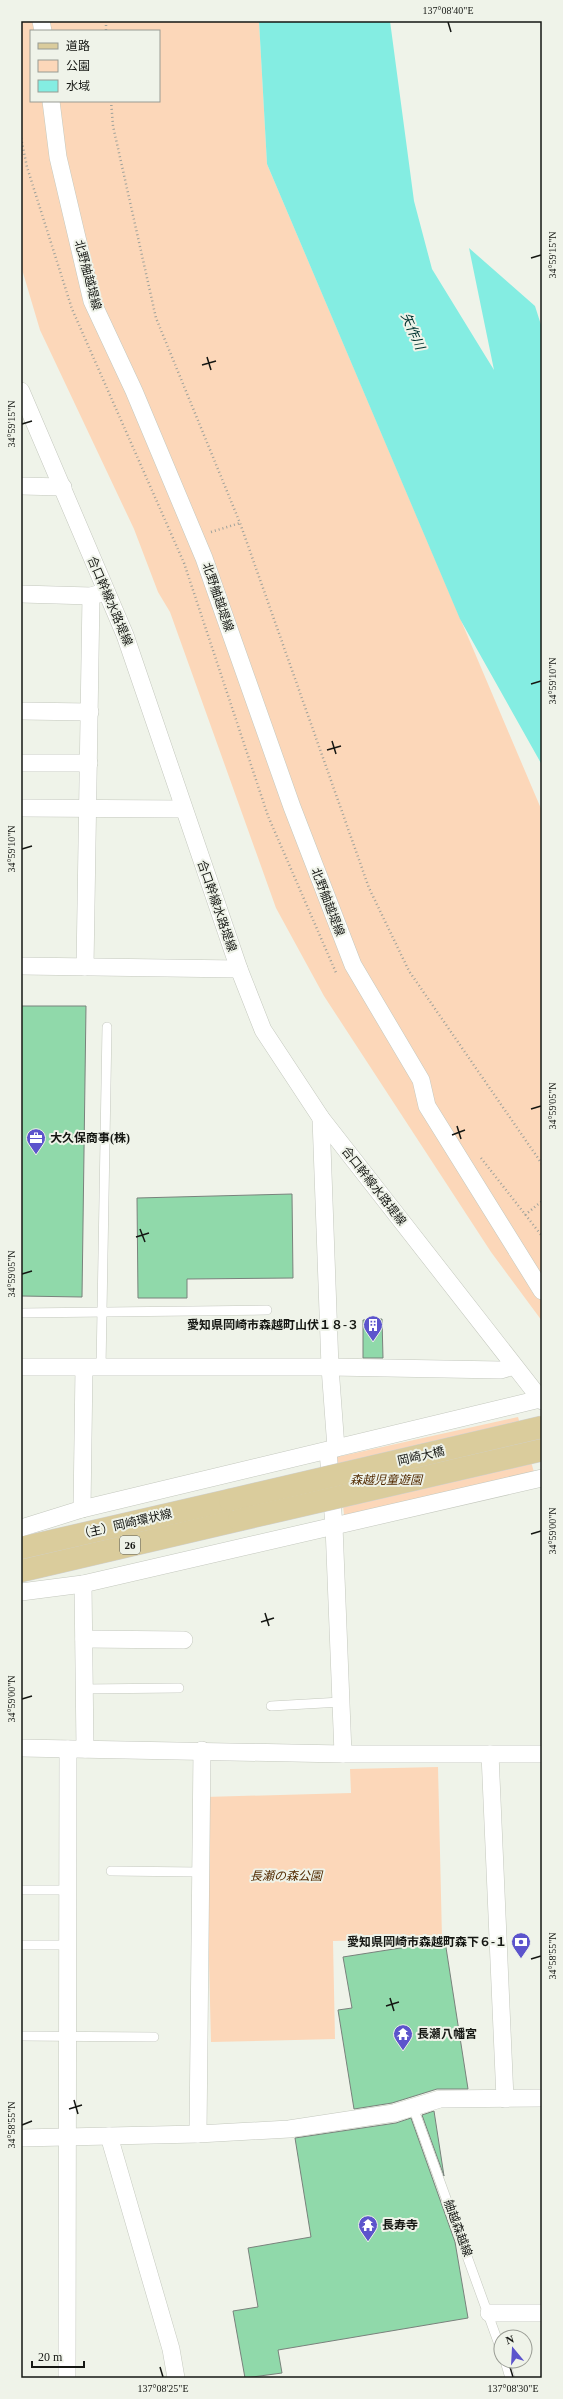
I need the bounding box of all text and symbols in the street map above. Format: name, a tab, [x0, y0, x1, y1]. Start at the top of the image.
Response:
text: 137°08'40"E	[423, 5, 474, 16]
legend	[30, 30, 160, 102]
text: 道路	[66, 39, 90, 53]
text: 公園	[66, 59, 90, 73]
text: 水域	[66, 79, 90, 93]
text: 34°59'15"N	[547, 231, 558, 279]
street label: 北野舳越堤線	[72, 238, 104, 312]
water label: 矢作川	[398, 310, 429, 354]
text: 34°59'15"N	[6, 400, 17, 448]
street label: 合口幹線水路堤線	[85, 554, 135, 648]
street label: 北野舳越堤線	[200, 561, 236, 633]
text: 34°59'10"N	[547, 657, 558, 705]
text: 34°59'10"N	[6, 825, 17, 873]
street label: 合口幹線水路堤線	[195, 858, 239, 954]
street label: 北野舳越堤線	[309, 866, 347, 938]
text: 34°59'05"N	[547, 1082, 558, 1130]
office icon: 大久保商事(株)	[25, 1127, 47, 1155]
place label: 大久保商事(株)	[50, 1131, 130, 1145]
street label: 合口幹線水路堤線	[339, 1144, 409, 1228]
text: 34°59'05"N	[6, 1250, 17, 1298]
building icon: 愛知県岡崎市森越町山伏１８‐３	[362, 1314, 384, 1342]
place label: 愛知県岡崎市森越町山伏１８‐３	[187, 1318, 359, 1332]
street label: 岡崎大橋	[396, 1444, 446, 1468]
park label: 森越児童遊園	[350, 1473, 424, 1487]
street label: （主）岡崎環状線	[77, 1506, 173, 1542]
text: 34°59'00"N	[547, 1507, 558, 1555]
road number: 26	[120, 1536, 140, 1554]
text: 34°59'00"N	[6, 1675, 17, 1723]
park label: 長瀬の森公園	[250, 1869, 324, 1883]
bank icon: 愛知県岡崎市森越町森下６‐１	[510, 1931, 532, 1959]
text: 34°58'55"N	[547, 1932, 558, 1980]
place label: 愛知県岡崎市森越町森下６‐１	[347, 1935, 507, 1949]
temple icon: 長瀬八幡宮	[392, 2023, 414, 2051]
place label: 長瀬八幡宮	[417, 2027, 477, 2041]
text: 34°58'55"N	[6, 2101, 17, 2149]
street label: 舳越森越線	[441, 2197, 475, 2259]
temple icon: 長寿寺	[357, 2214, 379, 2242]
place label: 長寿寺	[382, 2218, 418, 2232]
north arrow	[493, 2329, 533, 2369]
text: N	[504, 2333, 516, 2346]
scale bar	[32, 2343, 84, 2369]
text: 20 m	[38, 2350, 63, 2364]
text: 137°08'25"E	[138, 2383, 189, 2394]
text: 137°08'30"E	[488, 2383, 539, 2394]

